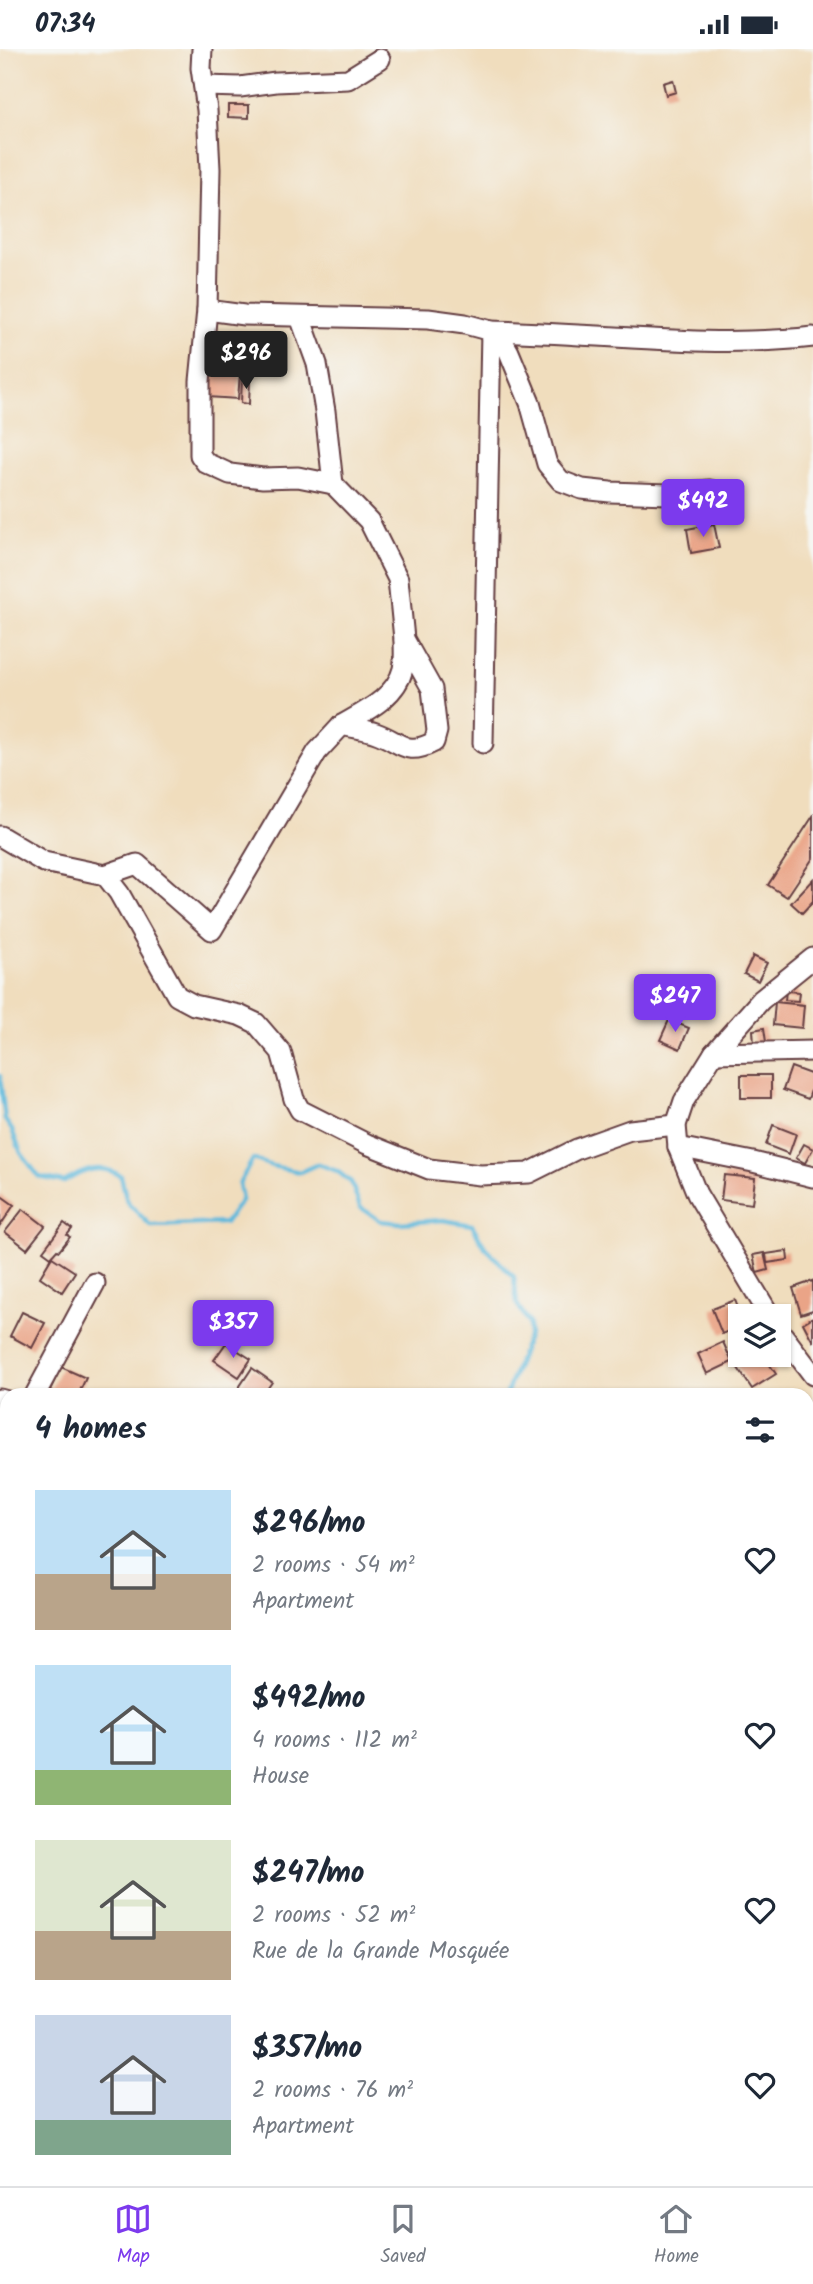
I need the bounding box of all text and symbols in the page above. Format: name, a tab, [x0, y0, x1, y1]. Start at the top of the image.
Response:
text: 07:34	[35, 4, 95, 46]
pin: $296	[205, 331, 287, 391]
text: $296	[220, 336, 272, 372]
pin: $492	[662, 479, 744, 539]
text: $492	[677, 484, 729, 520]
pin: $247	[634, 975, 716, 1034]
text: $247	[650, 979, 700, 1015]
pin: $357	[192, 1301, 274, 1360]
map controls	[728, 1304, 791, 1367]
button: layers	[728, 1304, 791, 1367]
text: $357	[209, 1305, 257, 1341]
text: 4 homes	[35, 1406, 147, 1454]
icon: filters	[741, 1411, 779, 1449]
text: $296/mo	[252, 1500, 365, 1548]
icon: home	[91, 1518, 175, 1602]
icon: heart	[741, 1541, 779, 1579]
text: 2 rooms · 54 m²	[252, 1548, 415, 1584]
text: Apartment	[252, 1584, 354, 1620]
text: $492/mo	[252, 1675, 366, 1723]
icon: home	[91, 1693, 175, 1777]
icon: heart	[741, 1716, 779, 1754]
text: 4 rooms · 112 m²	[252, 1723, 417, 1759]
text: House	[252, 1759, 309, 1795]
text: $247/mo	[252, 1850, 364, 1898]
icon: home	[91, 1868, 175, 1952]
icon: heart	[741, 1891, 779, 1929]
text: 2 rooms · 52 m²	[252, 1898, 415, 1934]
text: Rue de la Grande Mosquée	[252, 1934, 509, 1970]
text: $357/mo	[252, 2025, 362, 2073]
icon: home	[91, 2043, 175, 2127]
icon: heart	[741, 2066, 779, 2104]
text: 2 rooms · 76 m²	[252, 2073, 413, 2109]
text: Apartment	[252, 2109, 354, 2145]
tab: Map	[114, 2200, 152, 2272]
tab: Saved	[380, 2200, 426, 2272]
tab: Home	[654, 2200, 699, 2272]

